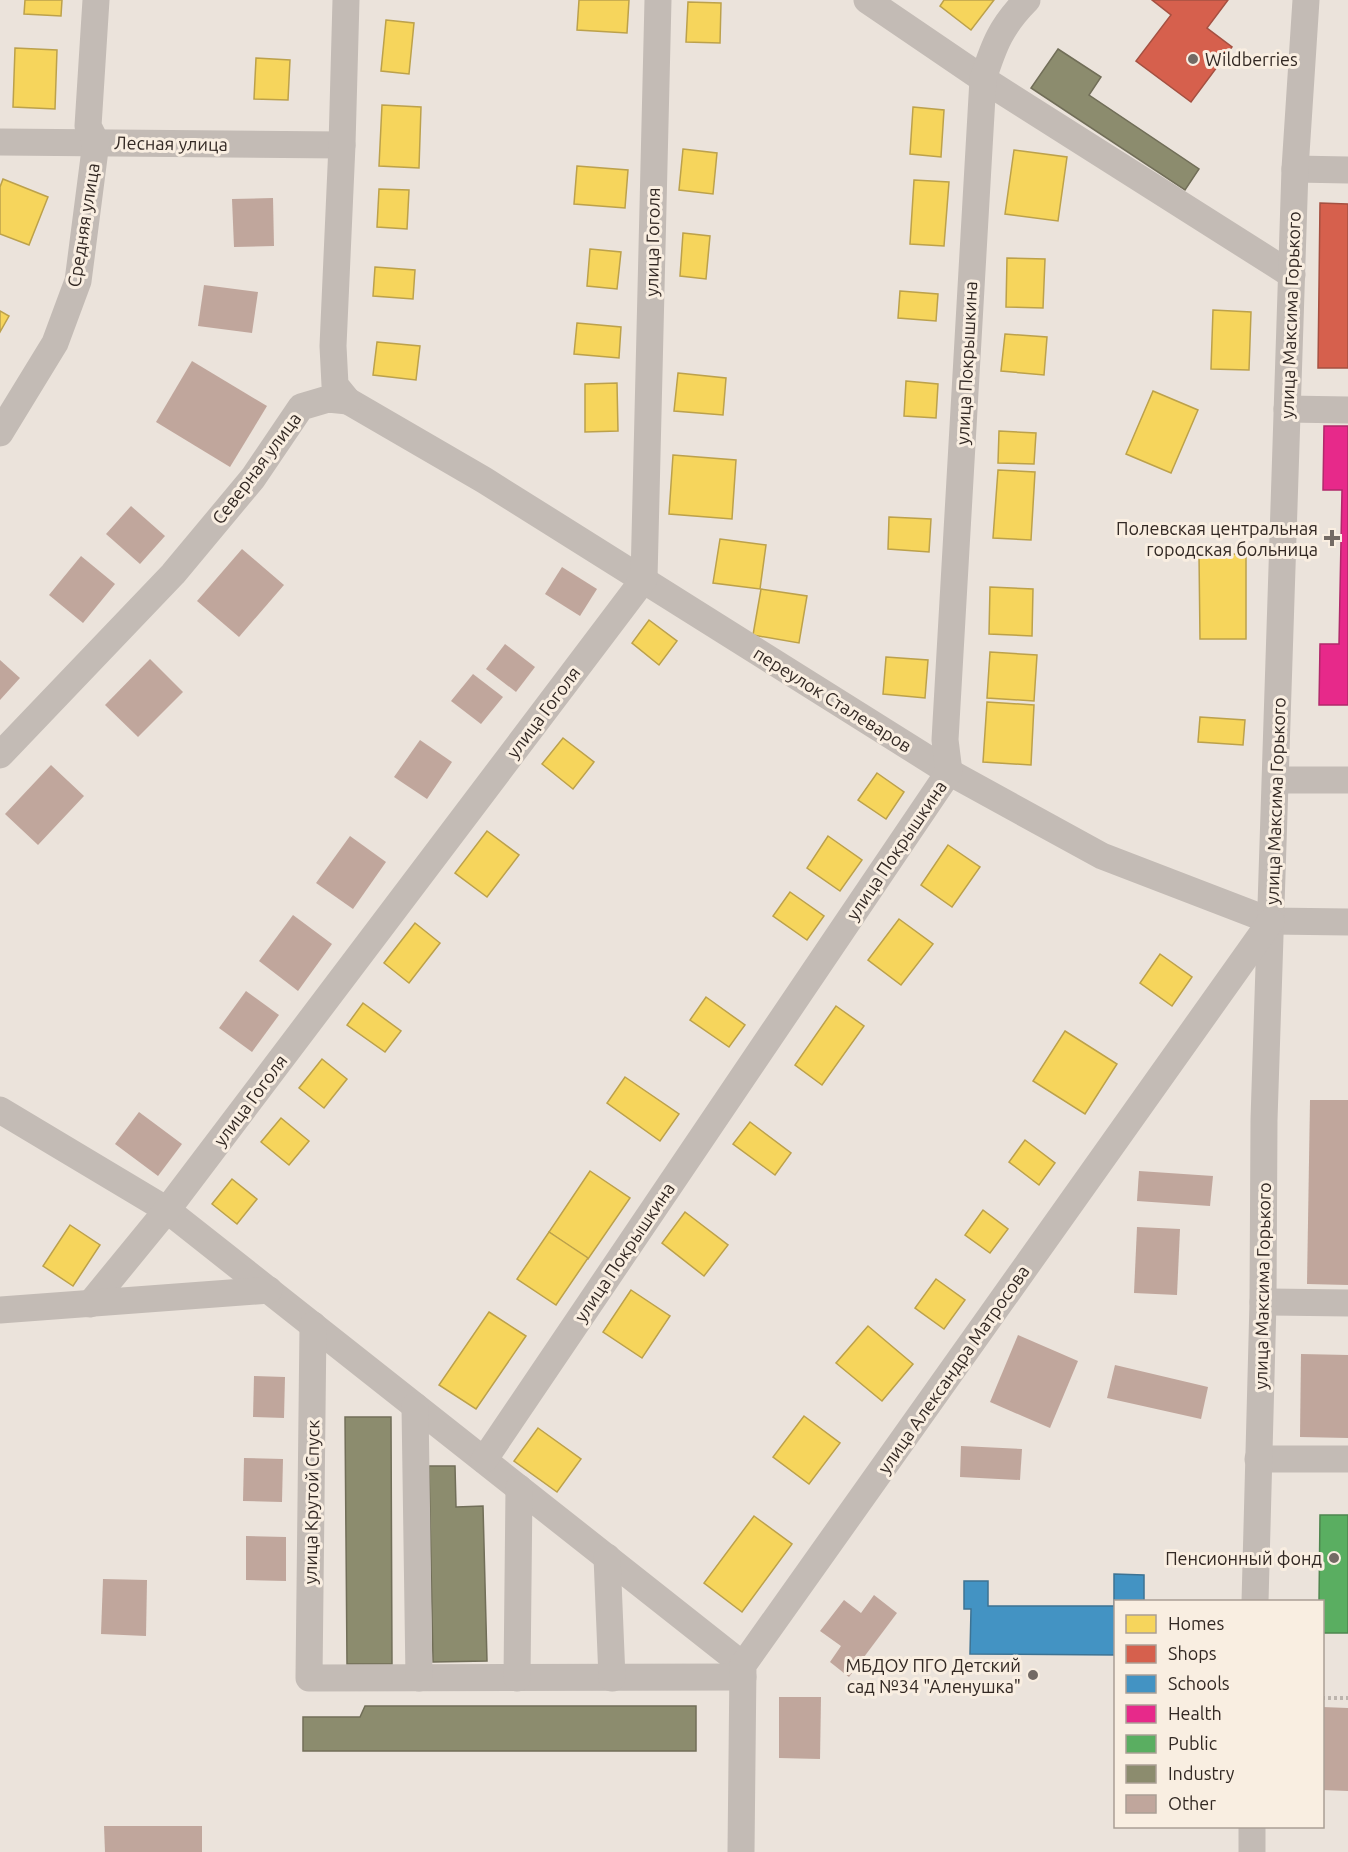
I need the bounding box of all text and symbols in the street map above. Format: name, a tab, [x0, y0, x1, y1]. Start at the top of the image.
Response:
place label: Wildberries	[1205, 49, 1298, 69]
marker: Wildberries	[1186, 52, 1200, 66]
street label: Лесная улица	[114, 132, 228, 154]
street label: Средняя улица	[63, 162, 103, 288]
street label: улица Гоголя	[641, 187, 663, 297]
street label: улица Максима Горького	[1276, 211, 1304, 419]
street label: улица Покрышкина	[952, 281, 980, 445]
street label: Северная улица	[208, 408, 304, 528]
place label: Полевская центральная городская больница	[1116, 518, 1318, 559]
marker: Полевская центральная городская больница	[1323, 529, 1341, 547]
street label: переулок Сталеваров	[750, 642, 916, 756]
street label: улица Гоголя	[502, 662, 584, 762]
street label: улица Максима Горького	[1261, 697, 1289, 905]
street label: улица Покрышкина	[842, 776, 950, 924]
street label: улица Гоголя	[209, 1050, 291, 1150]
street label: улица Покрышкина	[570, 1178, 678, 1326]
street label: улица Максима Горького	[1250, 1182, 1274, 1390]
street label: улица Александра Матросова	[873, 1261, 1033, 1477]
street label: улица Крутой Спуск	[300, 1419, 322, 1585]
place label: Пенсионный фонд	[1165, 1548, 1322, 1568]
marker: Пенсионный фонд	[1327, 1551, 1341, 1565]
legend	[1114, 1600, 1324, 1828]
text: Homes	[1168, 1613, 1225, 1633]
text: Shops	[1168, 1643, 1217, 1663]
place label: МБДОУ ПГО Детский сад №34 "Аленушка"	[845, 1655, 1021, 1696]
marker: МБДОУ ПГО Детский сад №34 "Аленушка"	[1026, 1668, 1040, 1682]
text: Schools	[1168, 1673, 1230, 1693]
text: Health	[1168, 1703, 1222, 1723]
text: Public	[1168, 1733, 1217, 1753]
text: Industry	[1168, 1763, 1235, 1783]
text: Other	[1168, 1793, 1216, 1813]

